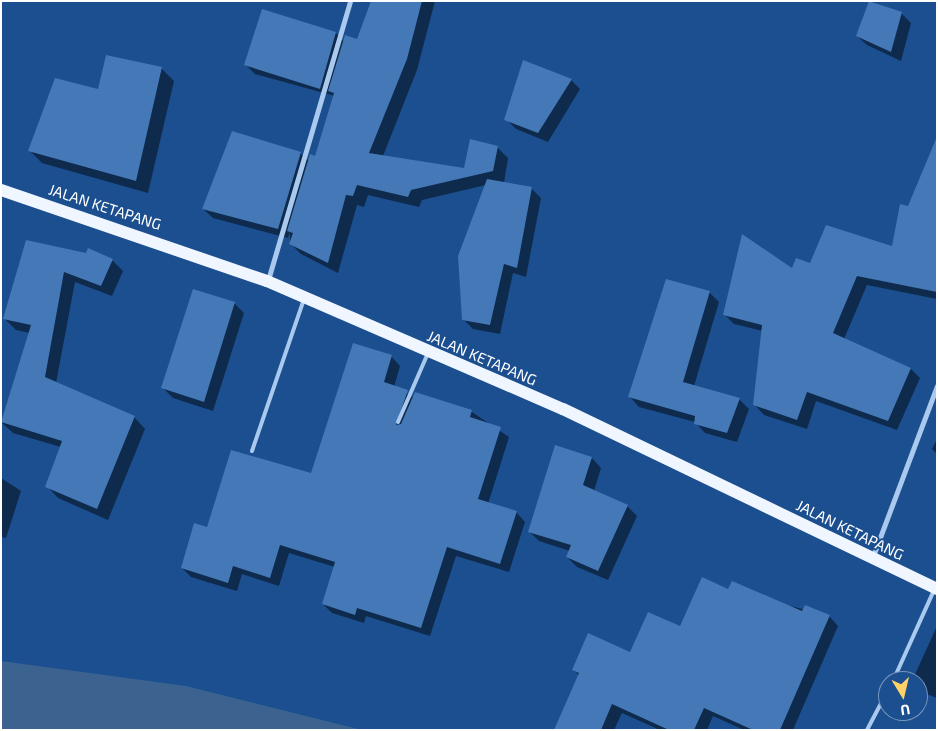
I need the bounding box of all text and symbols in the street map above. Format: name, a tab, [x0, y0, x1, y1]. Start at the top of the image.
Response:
street label: JALAN KETAPANG	[46, 180, 164, 234]
street label: JALAN KETAPANG	[424, 327, 540, 389]
street label: JALAN KETAPANG	[793, 496, 907, 564]
north arrow	[878, 671, 928, 721]
text: U	[899, 701, 911, 719]

